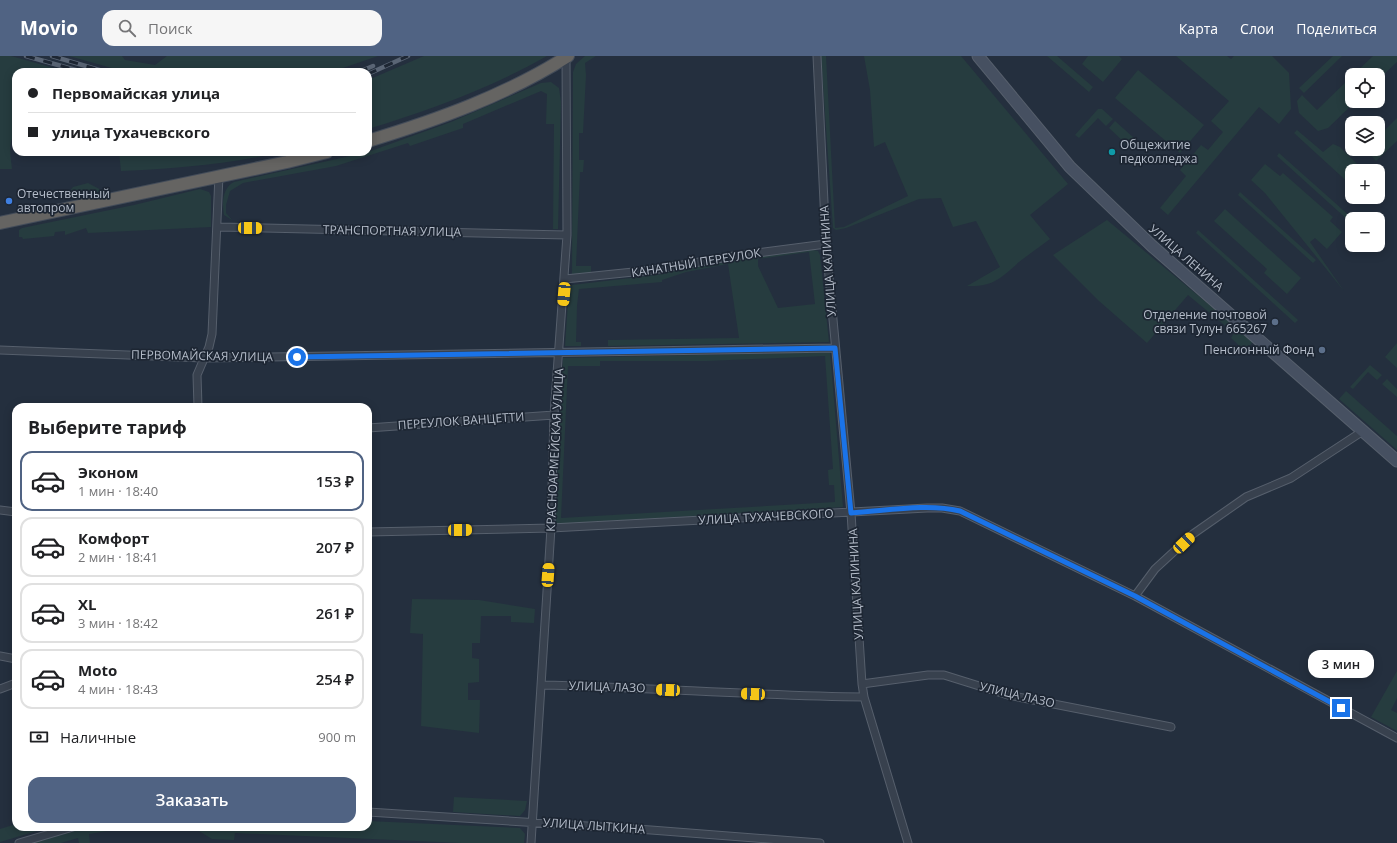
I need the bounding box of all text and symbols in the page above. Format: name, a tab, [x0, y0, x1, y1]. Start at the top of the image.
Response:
search box	[102, 10, 382, 46]
text: Movio	[20, 15, 78, 41]
icon: search	[116, 17, 138, 39]
text: Поиск	[148, 18, 192, 38]
text: Карта	[1179, 19, 1218, 38]
text: Слои	[1240, 19, 1274, 38]
text: Поделиться	[1296, 19, 1377, 38]
map controls	[1345, 68, 1385, 252]
button: locate	[1345, 68, 1385, 108]
text: Первомайская улица	[52, 83, 220, 103]
button: layers	[1345, 116, 1385, 156]
text: улица Тухачевского	[52, 122, 210, 142]
place label: Общежитие педколледжа	[1120, 136, 1197, 167]
marker: Общежитие педколледжа	[1107, 147, 1117, 157]
button: +	[1345, 164, 1385, 204]
place label: Отечественный автопром	[17, 185, 110, 216]
marker: Отечественный автопром	[4, 196, 14, 206]
street label: УЛИЦА КАЛИНИНА	[815, 204, 840, 317]
button: −	[1345, 212, 1385, 252]
street label: УЛИЦА ЛЕНИНА	[1145, 220, 1228, 295]
street label: ТРАНСПОРТНАЯ УЛИЦА	[323, 221, 462, 240]
car	[238, 222, 262, 234]
street label: КАНАТНЫЙ ПЕРЕУЛОК	[630, 244, 763, 281]
car	[557, 282, 571, 306]
place label: Отделение почтовой связи Тулун 665267	[1143, 306, 1267, 337]
marker: Отделение почтовой связи Тулун 665267	[1270, 317, 1280, 327]
place label: Пенсионный Фонд	[1204, 341, 1314, 358]
marker: Пенсионный Фонд	[1317, 345, 1327, 355]
street label: ПЕРВОМАЙСКАЯ УЛИЦА	[131, 346, 273, 365]
route start	[288, 348, 306, 366]
street label: КРАСНОАРМЕЙСКАЯ УЛИЦА	[542, 367, 567, 532]
street label: ПЕРЕУЛОК ВАНЦЕТТИ	[397, 408, 525, 433]
text: Выберите тариф	[28, 415, 187, 439]
text: Эконом	[78, 462, 138, 482]
icon: car	[30, 463, 66, 499]
text: 153 ₽	[316, 471, 354, 491]
text: 1 мин · 18:40	[78, 482, 158, 500]
street label: УЛИЦА ТУХАЧЕВСКОГО	[698, 504, 834, 529]
car	[448, 524, 472, 536]
text: Комфорт	[78, 528, 149, 548]
street label: УЛИЦА КАЛИНИНА	[844, 528, 867, 640]
icon: car	[30, 529, 66, 565]
car	[1171, 530, 1197, 556]
text: 207 ₽	[316, 537, 354, 557]
text: 2 мин · 18:41	[78, 548, 158, 566]
car	[541, 563, 555, 587]
text: XL	[78, 594, 96, 614]
icon: car	[30, 595, 66, 631]
text: 261 ₽	[316, 603, 354, 623]
text: 3 мин · 18:42	[78, 614, 158, 632]
callout: 3 мин	[1308, 650, 1374, 678]
text: 3 мин	[1322, 655, 1360, 673]
text: Moto	[78, 660, 117, 680]
icon: car	[30, 661, 66, 697]
text: 254 ₽	[316, 669, 354, 689]
street label: УЛИЦА ЛАЗО	[568, 677, 646, 696]
street label: УЛИЦА ЛАЗО	[978, 678, 1056, 711]
text: 4 мин · 18:43	[78, 680, 158, 698]
car	[656, 683, 680, 697]
car	[741, 687, 765, 701]
route end	[1332, 699, 1350, 717]
icon: cash	[28, 726, 50, 748]
text: Наличные	[60, 727, 136, 747]
text: 900 m	[318, 728, 356, 746]
button: Заказать	[28, 777, 356, 823]
street label: УЛИЦА ЛЫТКИНА	[542, 813, 646, 838]

